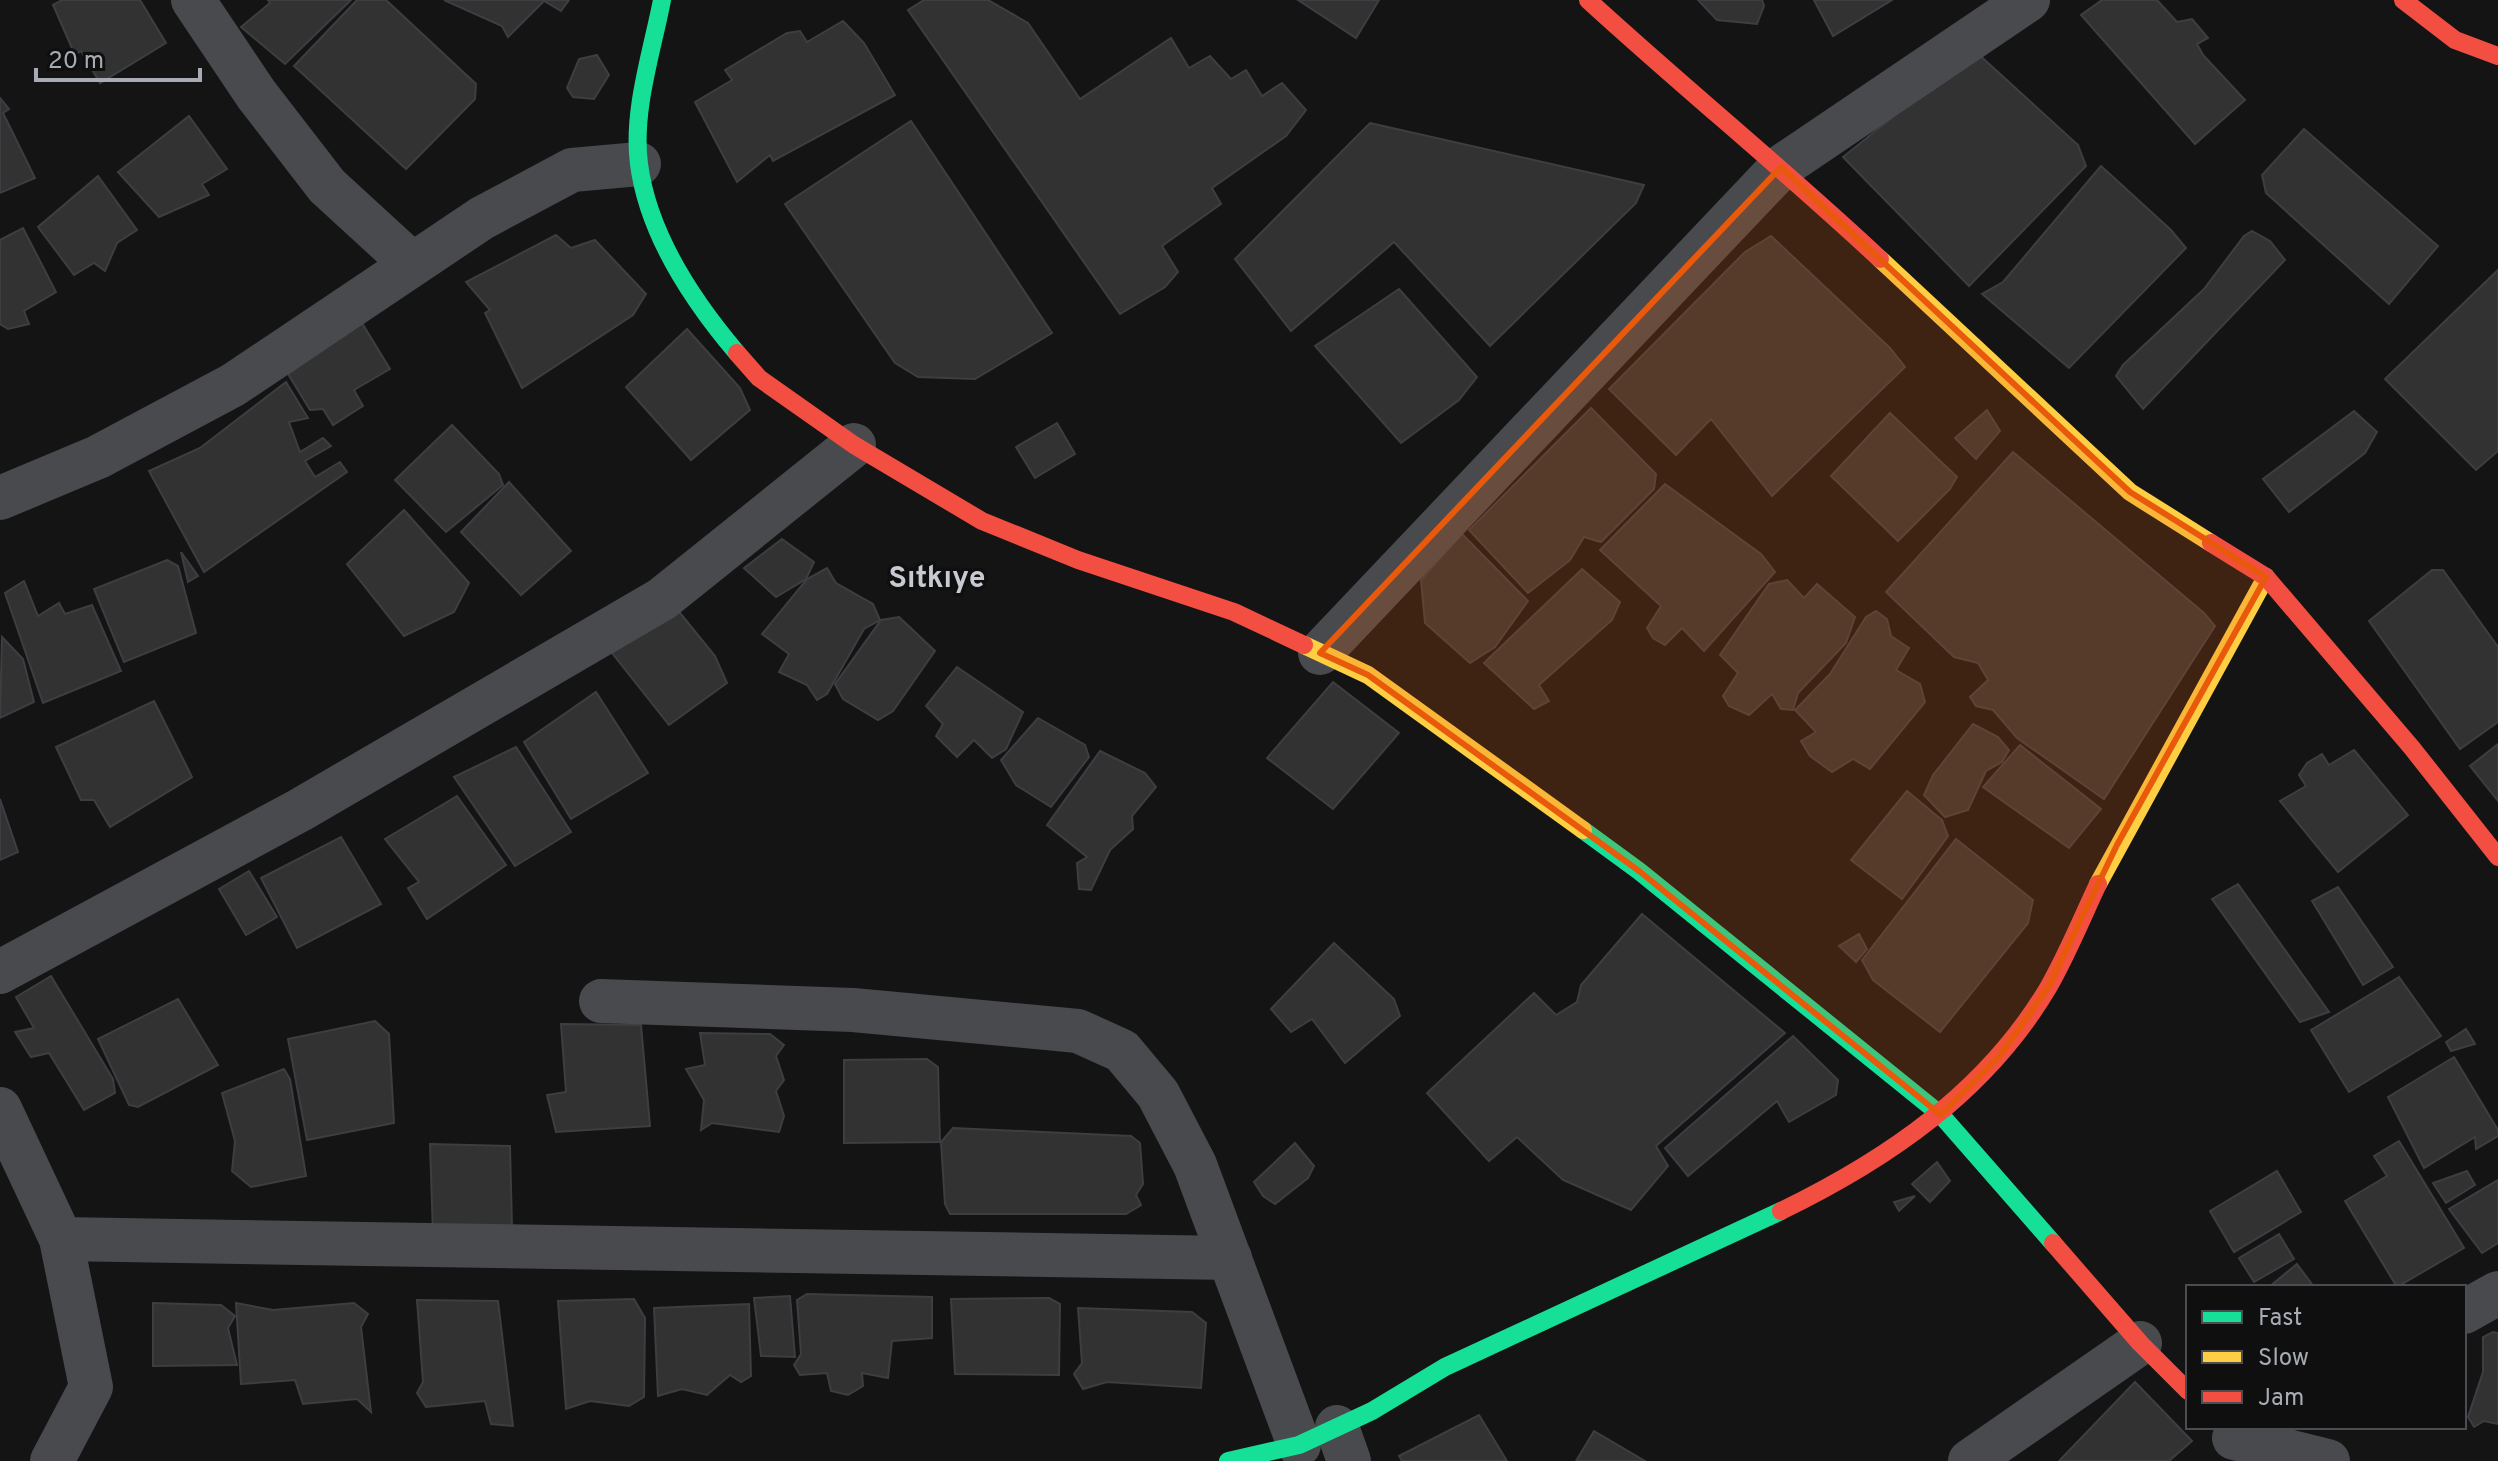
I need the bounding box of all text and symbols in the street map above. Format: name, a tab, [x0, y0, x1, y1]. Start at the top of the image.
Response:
scale bar	[36, 32, 200, 82]
text: 20 m	[48, 47, 104, 77]
district label: Sıtkıye	[889, 561, 985, 598]
legend	[2186, 1285, 2466, 1429]
text: Fast	[2258, 1304, 2302, 1334]
text: Slow	[2258, 1344, 2309, 1374]
text: Jam	[2258, 1384, 2304, 1414]

